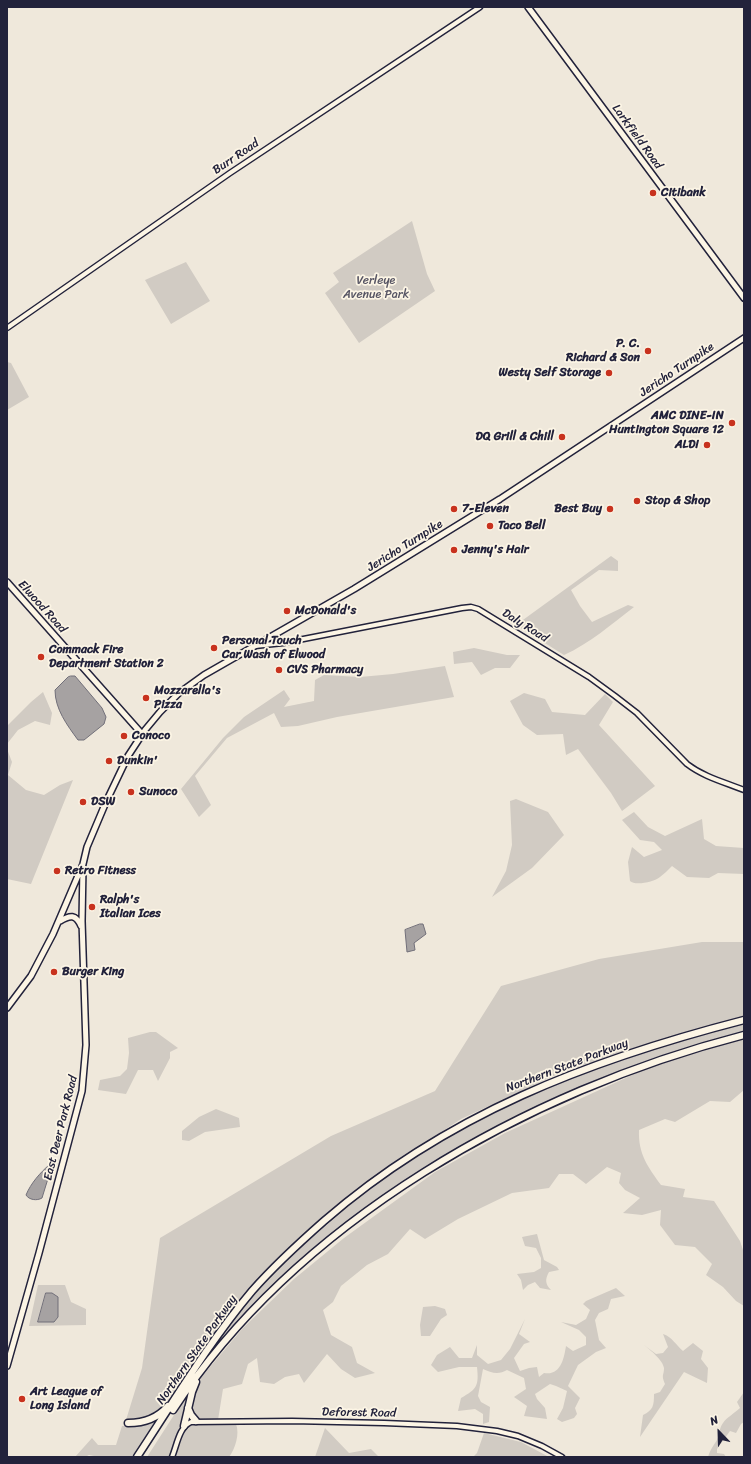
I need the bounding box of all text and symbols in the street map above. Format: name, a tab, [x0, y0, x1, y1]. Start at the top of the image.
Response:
street label: Larkfield Road	[609, 102, 665, 172]
street label: Burr Road	[210, 136, 262, 178]
place label: Citibank	[661, 186, 706, 200]
marker: Citibank	[648, 188, 658, 198]
park label: Verleye Avenue Park	[343, 274, 409, 302]
place label: P. C. Richard & Son	[566, 337, 640, 365]
street label: Jericho Turnpike	[637, 340, 717, 400]
marker: P. C. Richard & Son	[643, 346, 653, 356]
place label: Westy Self Storage	[498, 366, 601, 380]
marker: Westy Self Storage	[604, 368, 614, 378]
place label: AMC DINE-IN Huntington Square 12	[609, 409, 724, 437]
marker: AMC DINE-IN Huntington Square 12	[727, 418, 737, 428]
place label: DQ Grill & Chill	[476, 430, 554, 444]
marker: DQ Grill & Chill	[557, 432, 567, 442]
place label: ALDI	[675, 438, 699, 452]
marker: ALDI	[702, 440, 712, 450]
place label: Stop & Shop	[645, 494, 710, 508]
marker: Stop & Shop	[632, 496, 642, 506]
place label: 7-Eleven	[462, 502, 509, 516]
place label: Best Buy	[554, 502, 602, 516]
marker: 7-Eleven	[449, 504, 459, 514]
marker: Best Buy	[605, 504, 615, 514]
street label: Jericho Turnpike	[364, 517, 446, 575]
place label: Taco Bell	[498, 519, 545, 533]
marker: Taco Bell	[485, 521, 495, 531]
place label: Jenny's Hair	[462, 543, 529, 557]
marker: Jenny's Hair	[449, 545, 459, 555]
street label: Elwood Road	[15, 578, 69, 636]
place label: McDonald's	[295, 604, 356, 618]
marker: McDonald's	[282, 606, 292, 616]
street label: Daly Road	[499, 606, 551, 646]
place label: Personal Touch Car Wash of Elwood	[222, 634, 325, 662]
place label: Commack Fire Department Station 2	[49, 643, 164, 671]
marker: Personal Touch Car Wash of Elwood	[209, 643, 219, 653]
marker: Commack Fire Department Station 2	[36, 652, 46, 662]
place label: CVS Pharmacy	[287, 663, 363, 677]
marker: CVS Pharmacy	[274, 665, 284, 675]
place label: Mozzarella's Pizza	[154, 684, 220, 712]
marker: Mozzarella's Pizza	[141, 693, 151, 703]
place label: Conoco	[132, 729, 170, 743]
marker: Conoco	[119, 731, 129, 741]
place label: Dunkin'	[117, 754, 158, 768]
marker: Dunkin'	[104, 756, 114, 766]
place label: Sunoco	[139, 785, 177, 799]
marker: Sunoco	[126, 787, 136, 797]
place label: DSW	[91, 795, 115, 809]
marker: DSW	[78, 797, 88, 807]
place label: Retro Fitness	[65, 864, 136, 878]
marker: Retro Fitness	[52, 866, 62, 876]
place label: Ralph's Italian Ices	[100, 893, 161, 921]
marker: Ralph's Italian Ices	[87, 902, 97, 912]
place label: Burger King	[62, 965, 124, 979]
marker: Burger King	[49, 967, 59, 977]
street label: Northern State Parkway	[504, 1036, 630, 1096]
street label: East Deer Park Road	[41, 1074, 81, 1182]
street label: Northern State Parkway	[154, 1293, 240, 1407]
place label: Art League of Long Island	[30, 1385, 102, 1413]
marker: Art League of Long Island	[17, 1394, 27, 1404]
street label: Deforest Road	[322, 1405, 396, 1421]
text: N	[707, 1410, 721, 1431]
north arrow	[699, 1412, 739, 1452]

